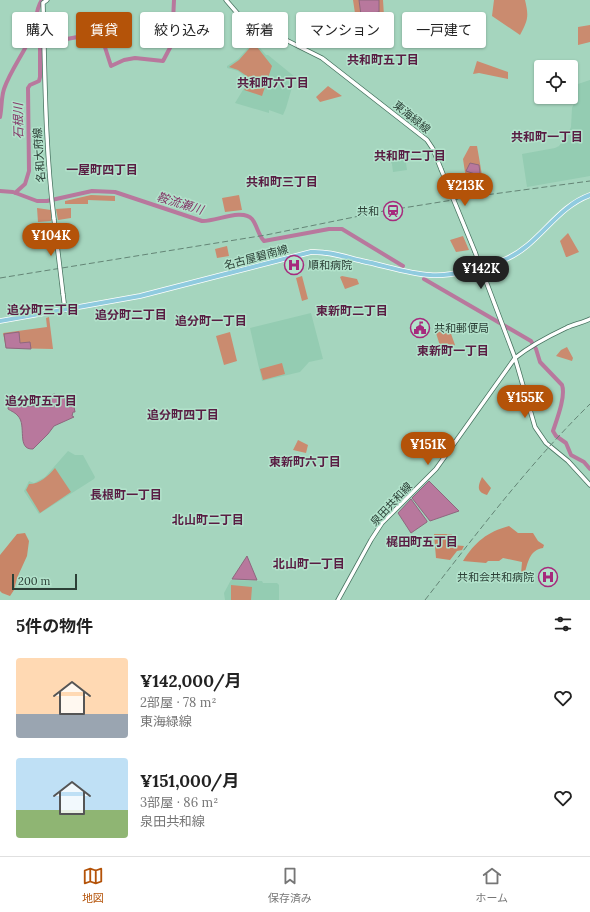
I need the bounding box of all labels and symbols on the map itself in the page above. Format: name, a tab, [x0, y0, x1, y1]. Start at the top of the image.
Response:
district label: 共和町五丁目	[347, 52, 419, 67]
district label: 共和町六丁目	[237, 75, 309, 90]
street label: 東海緑線	[390, 98, 434, 136]
water label: 石根川	[10, 101, 26, 139]
street label: 名和大府線	[30, 127, 48, 183]
district label: 共和町一丁目	[511, 129, 583, 144]
district label: 共和町二丁目	[374, 148, 446, 163]
district label: 一屋町四丁目	[66, 162, 138, 177]
pin: ¥213K	[437, 173, 493, 207]
district label: 共和町三丁目	[246, 174, 318, 189]
water label: 鞍流瀬川	[155, 189, 207, 218]
station icon: 共和	[382, 200, 404, 222]
place label: 共和	[357, 204, 379, 218]
pin: ¥104K	[23, 223, 79, 257]
street label: 名古屋碧南線	[222, 242, 290, 272]
hospital icon: 順和病院	[283, 254, 305, 276]
pin: ¥142K	[453, 256, 509, 290]
place label: 順和病院	[308, 258, 352, 272]
district label: 追分町三丁目	[7, 302, 79, 317]
district label: 東新町二丁目	[316, 303, 388, 318]
district label: 追分町二丁目	[95, 307, 167, 322]
district label: 追分町一丁目	[175, 313, 247, 328]
public building icon: 共和郵便局	[409, 317, 431, 339]
place label: 共和郵便局	[434, 321, 489, 335]
district label: 東新町一丁目	[417, 343, 489, 358]
pin: ¥155K	[497, 385, 553, 419]
district label: 追分町五丁目	[5, 393, 77, 408]
district label: 追分町四丁目	[147, 407, 219, 422]
pin: ¥151K	[400, 432, 456, 466]
district label: 東新町六丁目	[269, 454, 341, 469]
street label: 泉田共和線	[367, 479, 415, 529]
district label: 長根町一丁目	[90, 487, 162, 502]
district label: 北山町二丁目	[172, 512, 244, 527]
district label: 梶田町五丁目	[386, 534, 458, 549]
district label: 北山町一丁目	[273, 556, 345, 571]
hospital icon: 共和会共和病院	[537, 566, 559, 588]
place label: 共和会共和病院	[457, 570, 534, 584]
scale bar	[12, 572, 77, 591]

